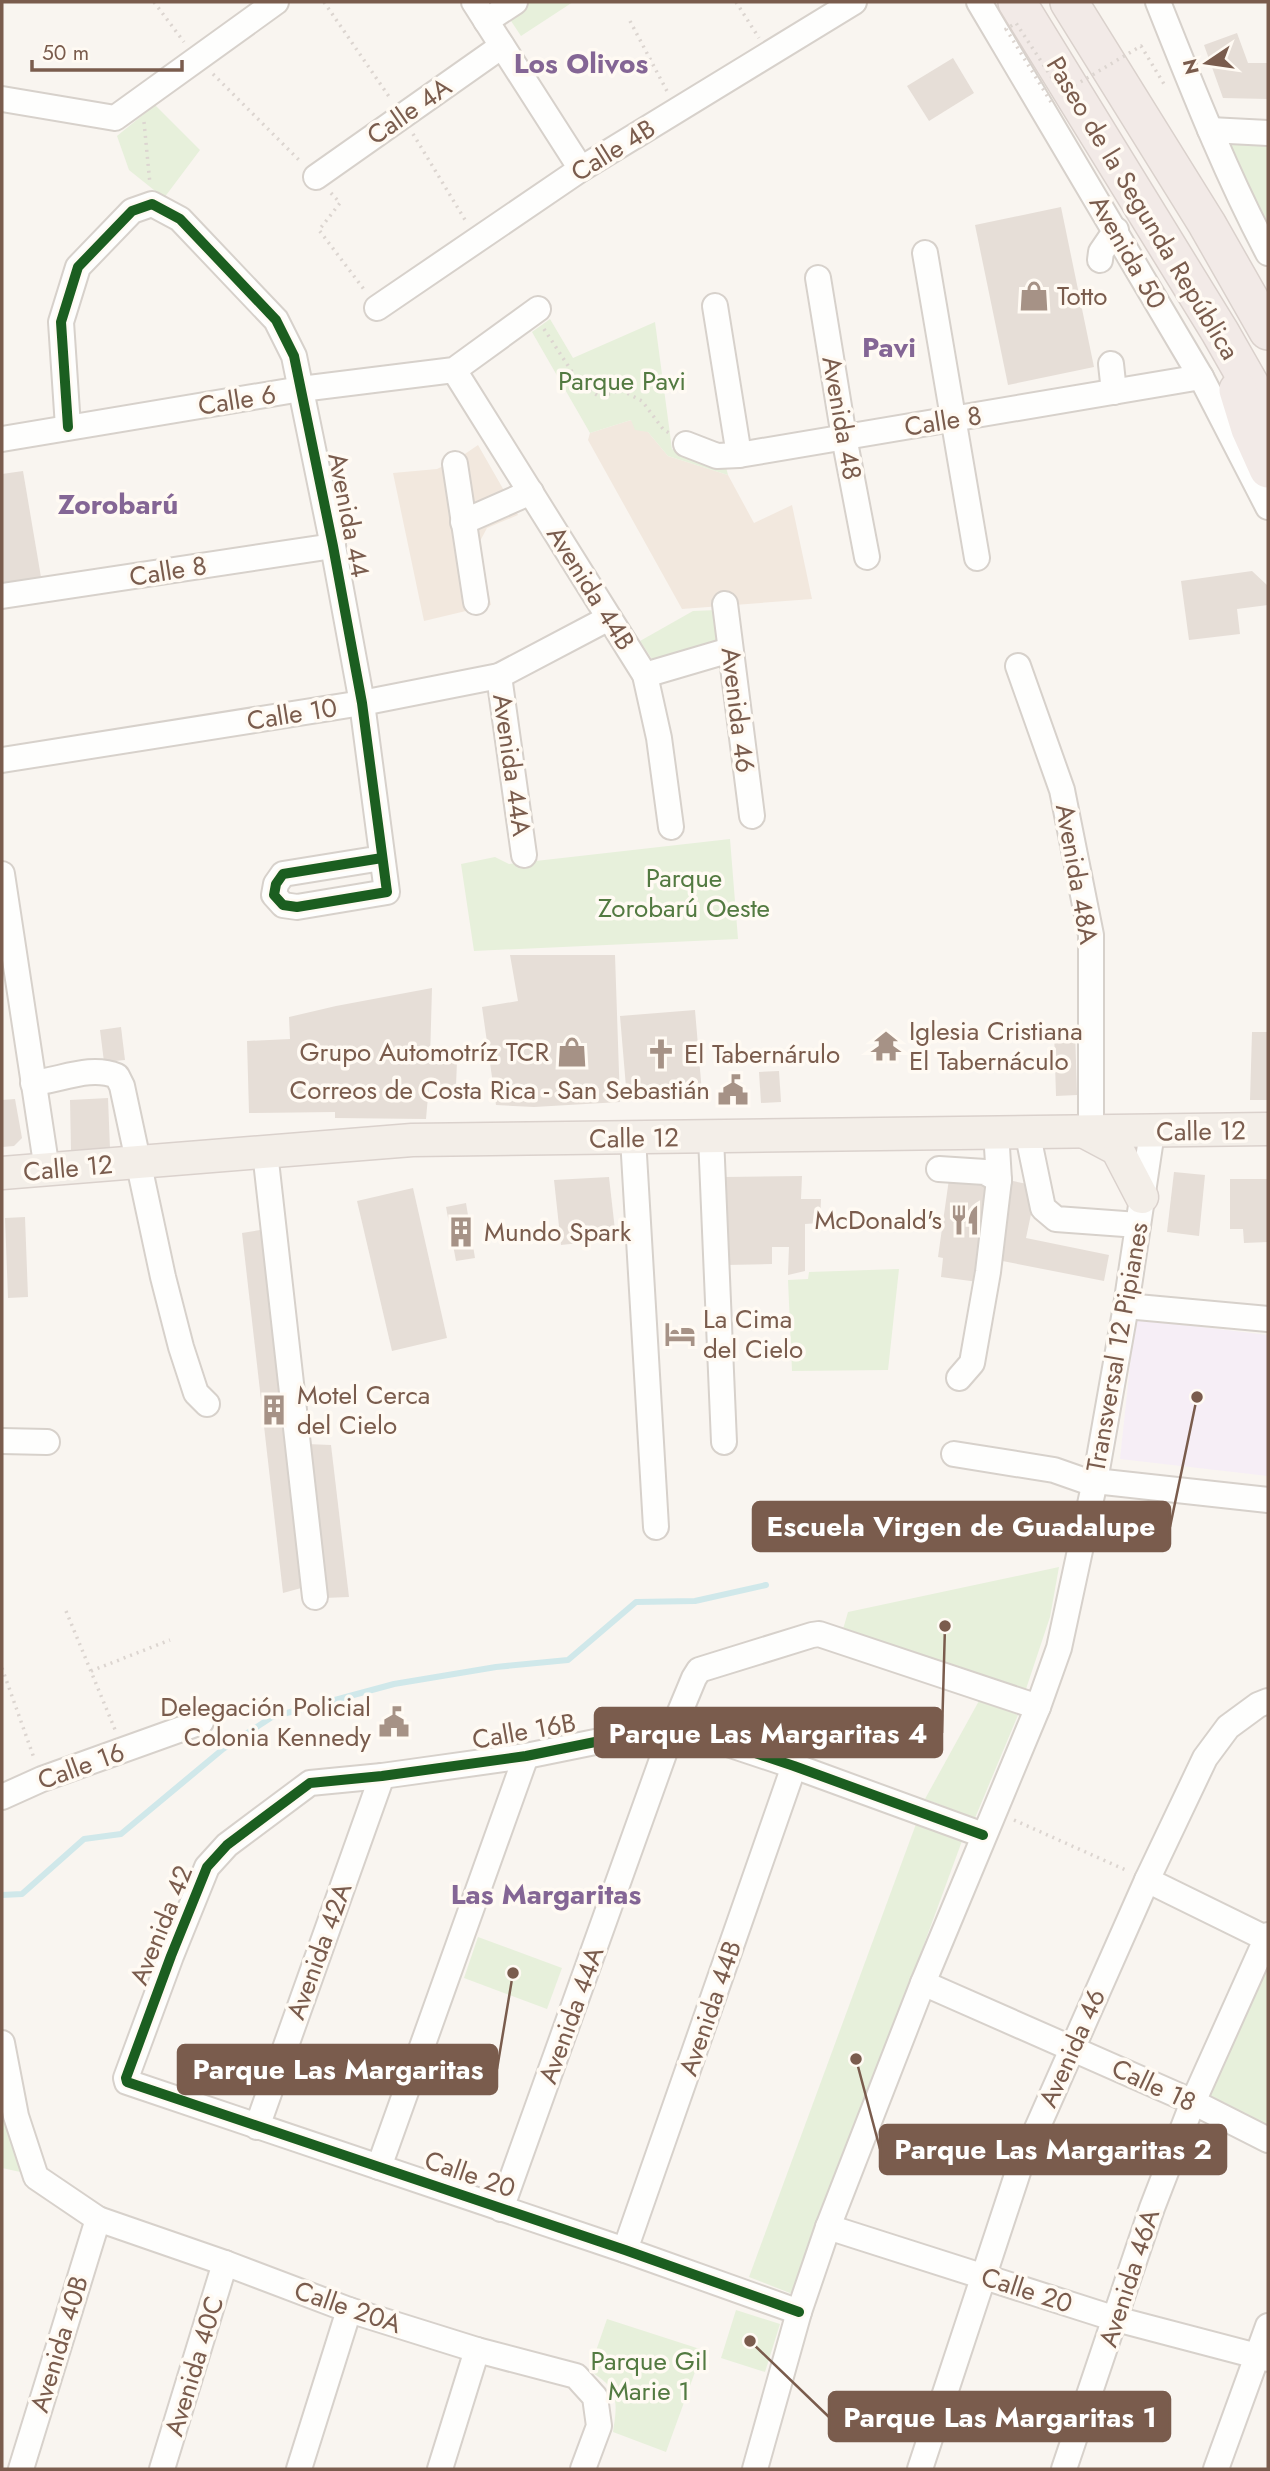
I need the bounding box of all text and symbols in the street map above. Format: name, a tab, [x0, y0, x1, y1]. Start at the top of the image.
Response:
scale bar	[32, 28, 182, 72]
north arrow	[1172, 28, 1242, 98]
text: 50 m	[42, 38, 89, 68]
district label: Los Olivos	[514, 43, 648, 84]
street label: Paseo de la Segunda República	[1037, 49, 1249, 367]
text: N	[1176, 56, 1206, 77]
street label: Calle 4A	[359, 67, 460, 154]
street label: Calle 4B	[563, 109, 663, 191]
street label: Avenida 50	[1080, 188, 1176, 316]
place label: Totto	[1057, 277, 1107, 315]
shop icon: Totto	[1017, 279, 1051, 313]
district label: Pavi	[862, 327, 916, 368]
street label: Avenida 48	[812, 353, 872, 483]
park label: Parque Pavi	[558, 362, 686, 400]
street label: Calle 6	[195, 375, 279, 425]
street label: Calle 8	[902, 396, 984, 446]
street label: Avenida 44	[318, 449, 380, 581]
district label: Zorobarú	[58, 484, 178, 525]
street label: Avenida 44B	[538, 518, 644, 658]
street label: Calle 8	[127, 546, 209, 596]
street label: Avenida 46	[711, 645, 765, 775]
street label: Calle 10	[244, 688, 340, 740]
street label: Avenida 44A	[483, 691, 541, 839]
street label: Avenida 48A	[1046, 801, 1108, 948]
park label: Parque Zorobarú Oeste	[598, 859, 770, 927]
place label: Iglesia Cristiana El Tabernáculo	[909, 1012, 1083, 1080]
temple icon: Iglesia Cristiana El Tabernáculo	[869, 1029, 903, 1063]
place label: Grupo Automotríz TCR	[299, 1033, 549, 1071]
shop icon: Grupo Automotríz TCR	[555, 1035, 589, 1069]
place label: El Tabernárulo	[684, 1035, 840, 1073]
church icon: El Tabernárulo	[644, 1037, 678, 1071]
place label: Correos de Costa Rica - San Sebastián	[289, 1071, 710, 1109]
public building icon: Correos de Costa Rica - San Sebastián	[716, 1073, 750, 1107]
street label: Calle 12	[1156, 1111, 1246, 1151]
street label: Calle 12	[589, 1118, 679, 1158]
street label: Calle 12	[22, 1145, 114, 1191]
place label: McDonald's	[814, 1201, 942, 1239]
restaurant icon: McDonald's	[948, 1203, 982, 1237]
place label: Mundo Spark	[484, 1213, 632, 1251]
building icon: Mundo Spark	[444, 1215, 478, 1249]
street label: Transversal 12 Pipianes	[1076, 1219, 1158, 1475]
place label: La Cima del Cielo	[703, 1300, 803, 1368]
hotel icon: La Cima del Cielo	[663, 1317, 697, 1351]
place label: Motel Cerca del Cielo	[297, 1376, 430, 1444]
building icon: Motel Cerca del Cielo	[257, 1393, 291, 1427]
callout: Escuela Virgen de Guadalupe	[753, 1502, 1170, 1551]
text: Escuela Virgen de Guadalupe	[767, 1506, 1155, 1547]
place label: Delegación Policial Colonia Kennedy	[160, 1688, 372, 1756]
street label: Calle 16B	[469, 1703, 579, 1759]
public building icon: Delegación Policial Colonia Kennedy	[377, 1705, 411, 1739]
callout: Parque Las Margaritas 4	[595, 1708, 942, 1757]
text: Parque Las Margaritas 4	[609, 1713, 927, 1754]
street label: Calle 16	[32, 1733, 130, 1799]
street label: Avenida 42	[120, 1860, 202, 1990]
district label: Las Margaritas	[451, 1874, 641, 1915]
street label: Avenida 42A	[277, 1877, 362, 2025]
street label: Avenida 44B	[669, 1935, 751, 2081]
street label: Avenida 44A	[529, 1940, 614, 2089]
street label: Avenida 46	[1029, 1983, 1115, 2113]
callout: Parque Las Margaritas	[178, 2045, 497, 2094]
text: Parque Las Margaritas	[193, 2049, 484, 2090]
street label: Calle 18	[1105, 2049, 1203, 2121]
callout: Parque Las Margaritas 2	[880, 2125, 1226, 2174]
text: Parque Las Margaritas 2	[894, 2129, 1212, 2170]
street label: Calle 20	[419, 2141, 521, 2207]
street label: Avenida 46A	[1089, 2203, 1169, 2352]
street label: Calle 20	[976, 2257, 1078, 2323]
street label: Avenida 40B	[20, 2271, 98, 2417]
street label: Calle 20A	[289, 2271, 407, 2343]
street label: Avenida 40C	[155, 2291, 233, 2441]
park label: Parque Gil Marie 1	[590, 2342, 708, 2410]
callout: Parque Las Margaritas 1	[829, 2392, 1170, 2441]
text: Parque Las Margaritas 1	[843, 2397, 1157, 2438]

